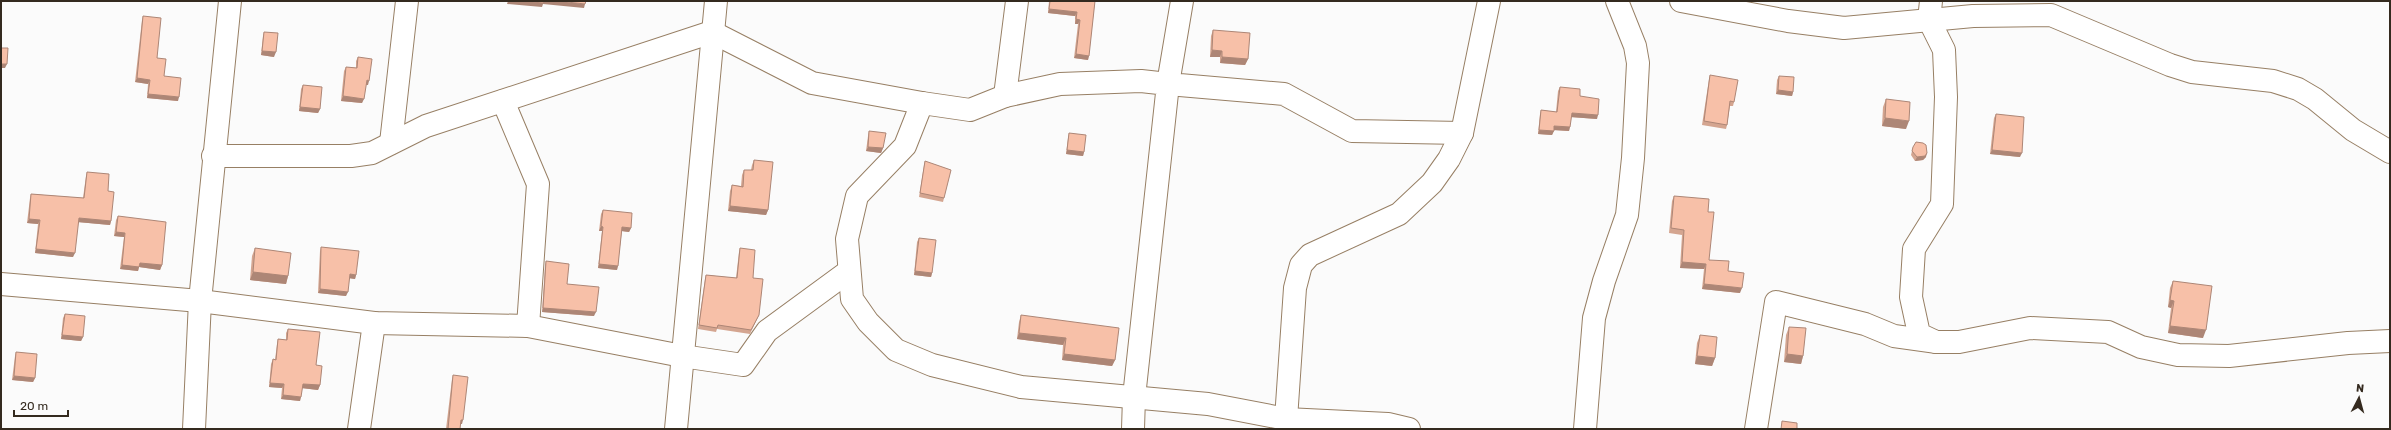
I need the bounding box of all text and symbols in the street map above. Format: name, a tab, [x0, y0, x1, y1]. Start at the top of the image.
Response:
north arrow	[2339, 378, 2379, 418]
text: N	[2355, 382, 2365, 395]
scale bar	[14, 392, 68, 418]
text: 20 m	[20, 399, 48, 413]

